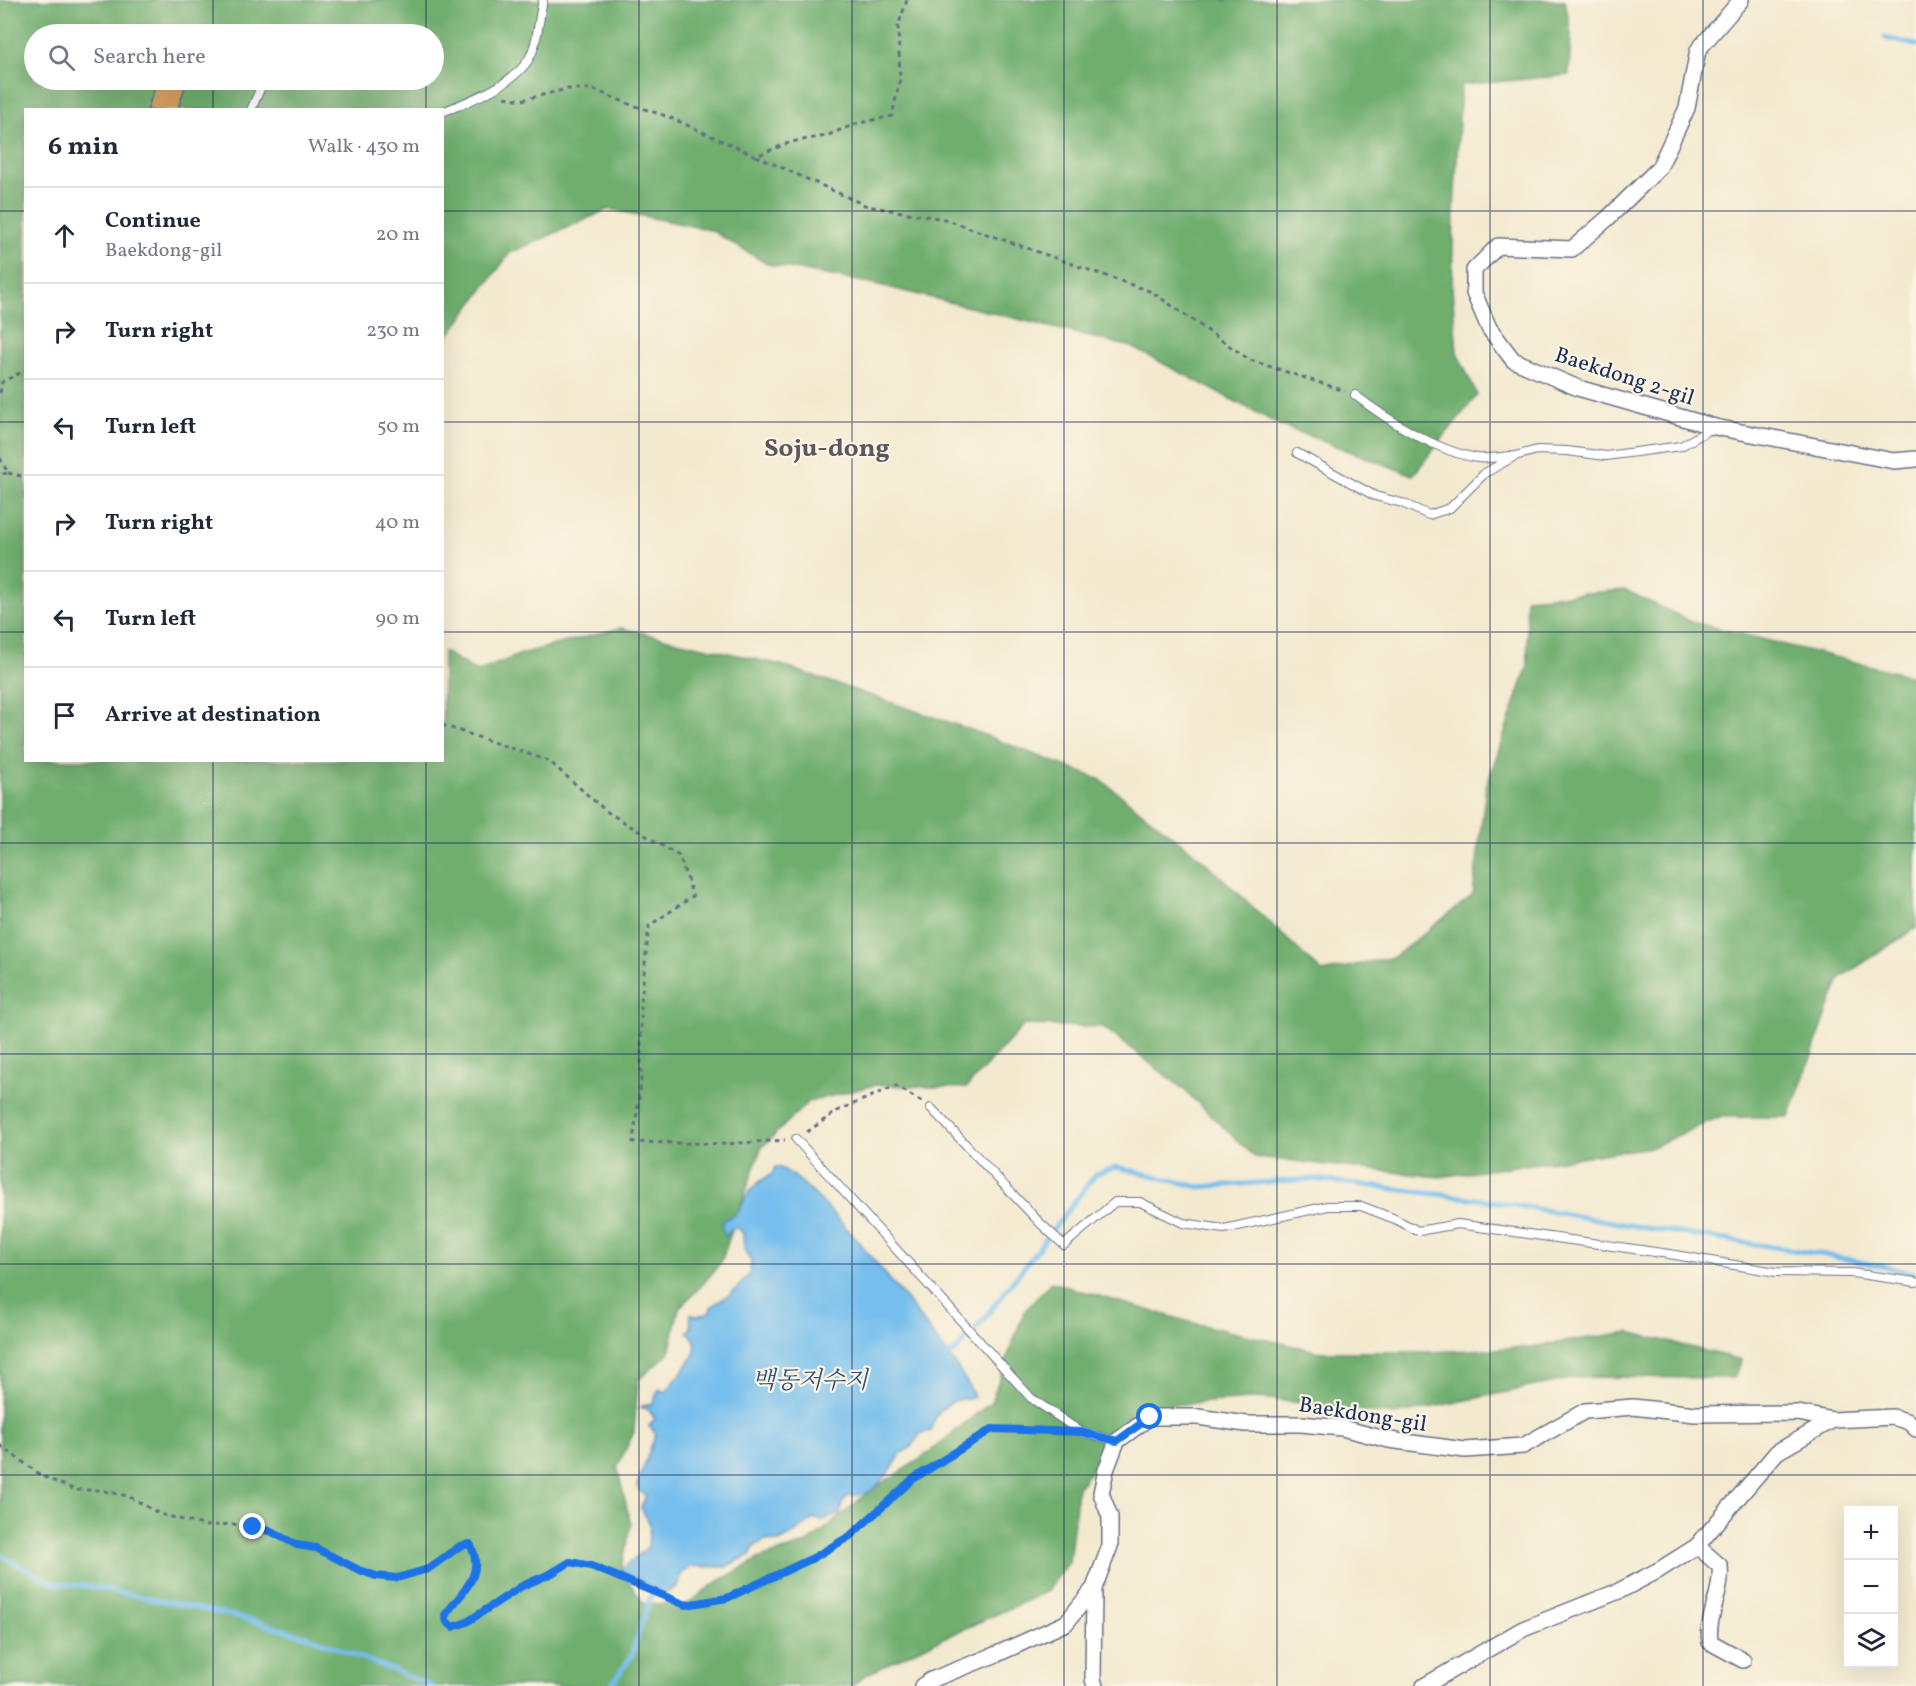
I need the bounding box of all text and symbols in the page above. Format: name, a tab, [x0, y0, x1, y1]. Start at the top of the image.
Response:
search box	[24, 24, 444, 90]
icon: search	[45, 41, 78, 74]
text: Search here	[93, 42, 206, 73]
text: 6 min	[48, 129, 119, 165]
text: Walk · 430 m	[308, 133, 420, 161]
text: Continue	[105, 206, 201, 237]
icon: ahead	[48, 219, 81, 252]
text: 20 m	[376, 221, 420, 249]
text: Baekdong-gil	[105, 237, 222, 265]
icon: right	[48, 315, 81, 348]
text: Turn right	[105, 316, 213, 347]
text: 230 m	[366, 317, 420, 345]
street label: Baekdong 2-gil	[1550, 340, 1698, 415]
icon: left	[48, 411, 81, 444]
text: Turn left	[105, 412, 196, 443]
text: 50 m	[377, 413, 420, 441]
district label: Soju-dong	[764, 431, 890, 467]
icon: right	[48, 507, 81, 540]
text: Turn right	[105, 508, 213, 539]
text: 40 m	[375, 509, 420, 537]
icon: left	[48, 603, 81, 636]
text: Turn left	[105, 604, 196, 635]
text: 90 m	[376, 605, 420, 633]
icon: arrive	[48, 699, 81, 732]
text: Arrive at destination	[105, 700, 321, 731]
water label: 백동저수지	[752, 1365, 870, 1399]
street label: Baekdong-gil	[1297, 1390, 1429, 1441]
route start	[1136, 1403, 1162, 1429]
map controls	[1844, 1506, 1898, 1668]
button: +	[1844, 1506, 1898, 1560]
route end	[239, 1513, 265, 1539]
button: −	[1844, 1560, 1898, 1614]
button: layers	[1844, 1614, 1898, 1668]

